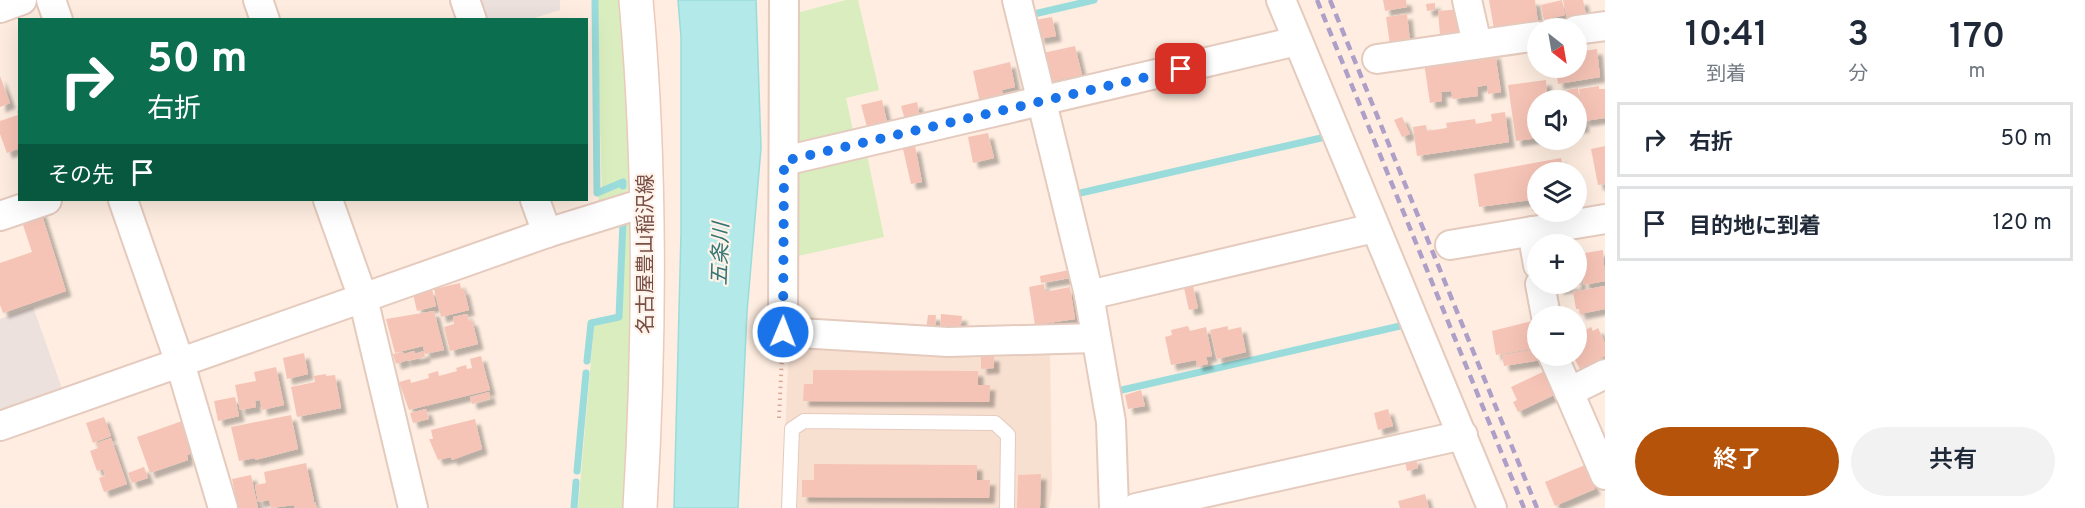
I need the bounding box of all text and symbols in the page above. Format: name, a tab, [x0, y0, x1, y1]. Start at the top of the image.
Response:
text: 10:41	[1685, 13, 1768, 59]
text: 3	[1848, 13, 1869, 59]
text: 170	[1949, 15, 2005, 61]
north arrow	[1527, 18, 1587, 78]
map controls	[1527, 18, 1587, 366]
text: 50 m	[147, 34, 248, 87]
icon: right	[48, 42, 126, 120]
pin	[1155, 43, 1206, 94]
icon: arrive	[1164, 52, 1197, 85]
text: m	[1969, 59, 1986, 85]
text: 到着	[1706, 62, 1746, 88]
text: 分	[1848, 62, 1868, 88]
button: sound	[1527, 90, 1587, 150]
text: 右折	[147, 93, 201, 127]
icon: right	[1638, 123, 1671, 156]
text: 50 m	[2000, 126, 2052, 153]
text: 右折	[1689, 130, 1733, 157]
icon: arrive	[126, 156, 159, 189]
button: layers	[1527, 162, 1587, 222]
text: その先	[48, 163, 114, 190]
street label: 名古屋豊山稲沢線	[634, 174, 660, 334]
icon: arrive	[1638, 207, 1671, 240]
text: 120 m	[1992, 210, 2052, 237]
text: 目的地に到着	[1689, 214, 1821, 241]
water label: 五条川	[707, 220, 736, 286]
button: +	[1527, 234, 1587, 294]
position arrow	[751, 300, 815, 364]
button: −	[1527, 306, 1587, 366]
button: 終了	[1635, 427, 1839, 496]
button: 共有	[1851, 427, 2055, 496]

